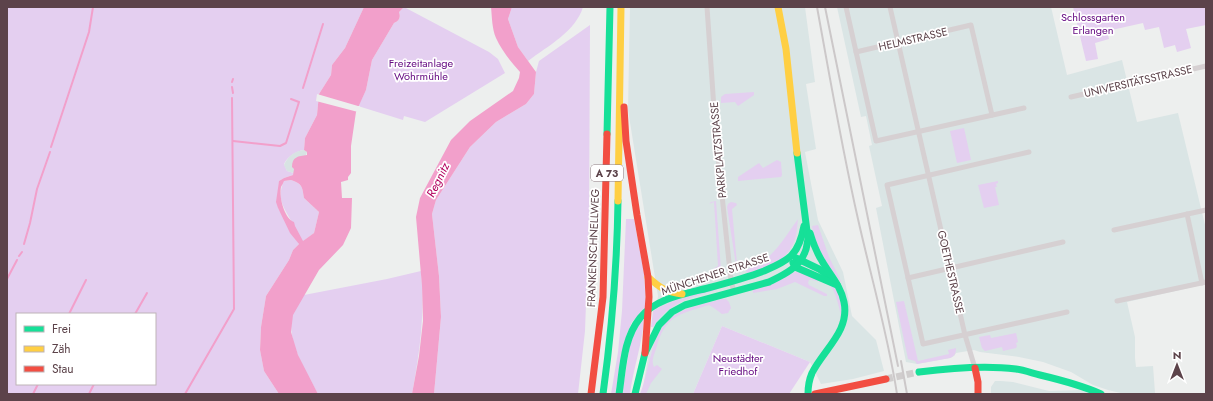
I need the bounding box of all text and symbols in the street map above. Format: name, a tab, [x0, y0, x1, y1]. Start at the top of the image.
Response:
park label: Schlossgarten Erlangen	[1061, 9, 1125, 38]
street label: HELMSTRASSE	[877, 23, 949, 55]
park label: Freizeitanlage Wöhrmühle	[389, 55, 453, 84]
street label: UNIVERSITÄTSSTRASSE	[1082, 61, 1194, 101]
street label: PARKPLATZSTRASSE	[706, 101, 730, 199]
water label: Regnitz	[422, 159, 454, 200]
road number: A 73	[591, 165, 623, 181]
street label: FRANKENSCHNELLWEG	[583, 188, 603, 308]
street label: GOETHESTRASSE	[934, 229, 968, 315]
street label: MÜNCHENER STRASSE	[659, 249, 771, 299]
legend	[16, 313, 156, 385]
text: Frei	[52, 320, 71, 338]
text: Zäh	[52, 340, 71, 358]
north arrow	[1157, 345, 1197, 385]
text: N	[1173, 347, 1181, 363]
park label: Neustädter Friedhof	[713, 350, 764, 379]
text: Stau	[52, 360, 74, 378]

